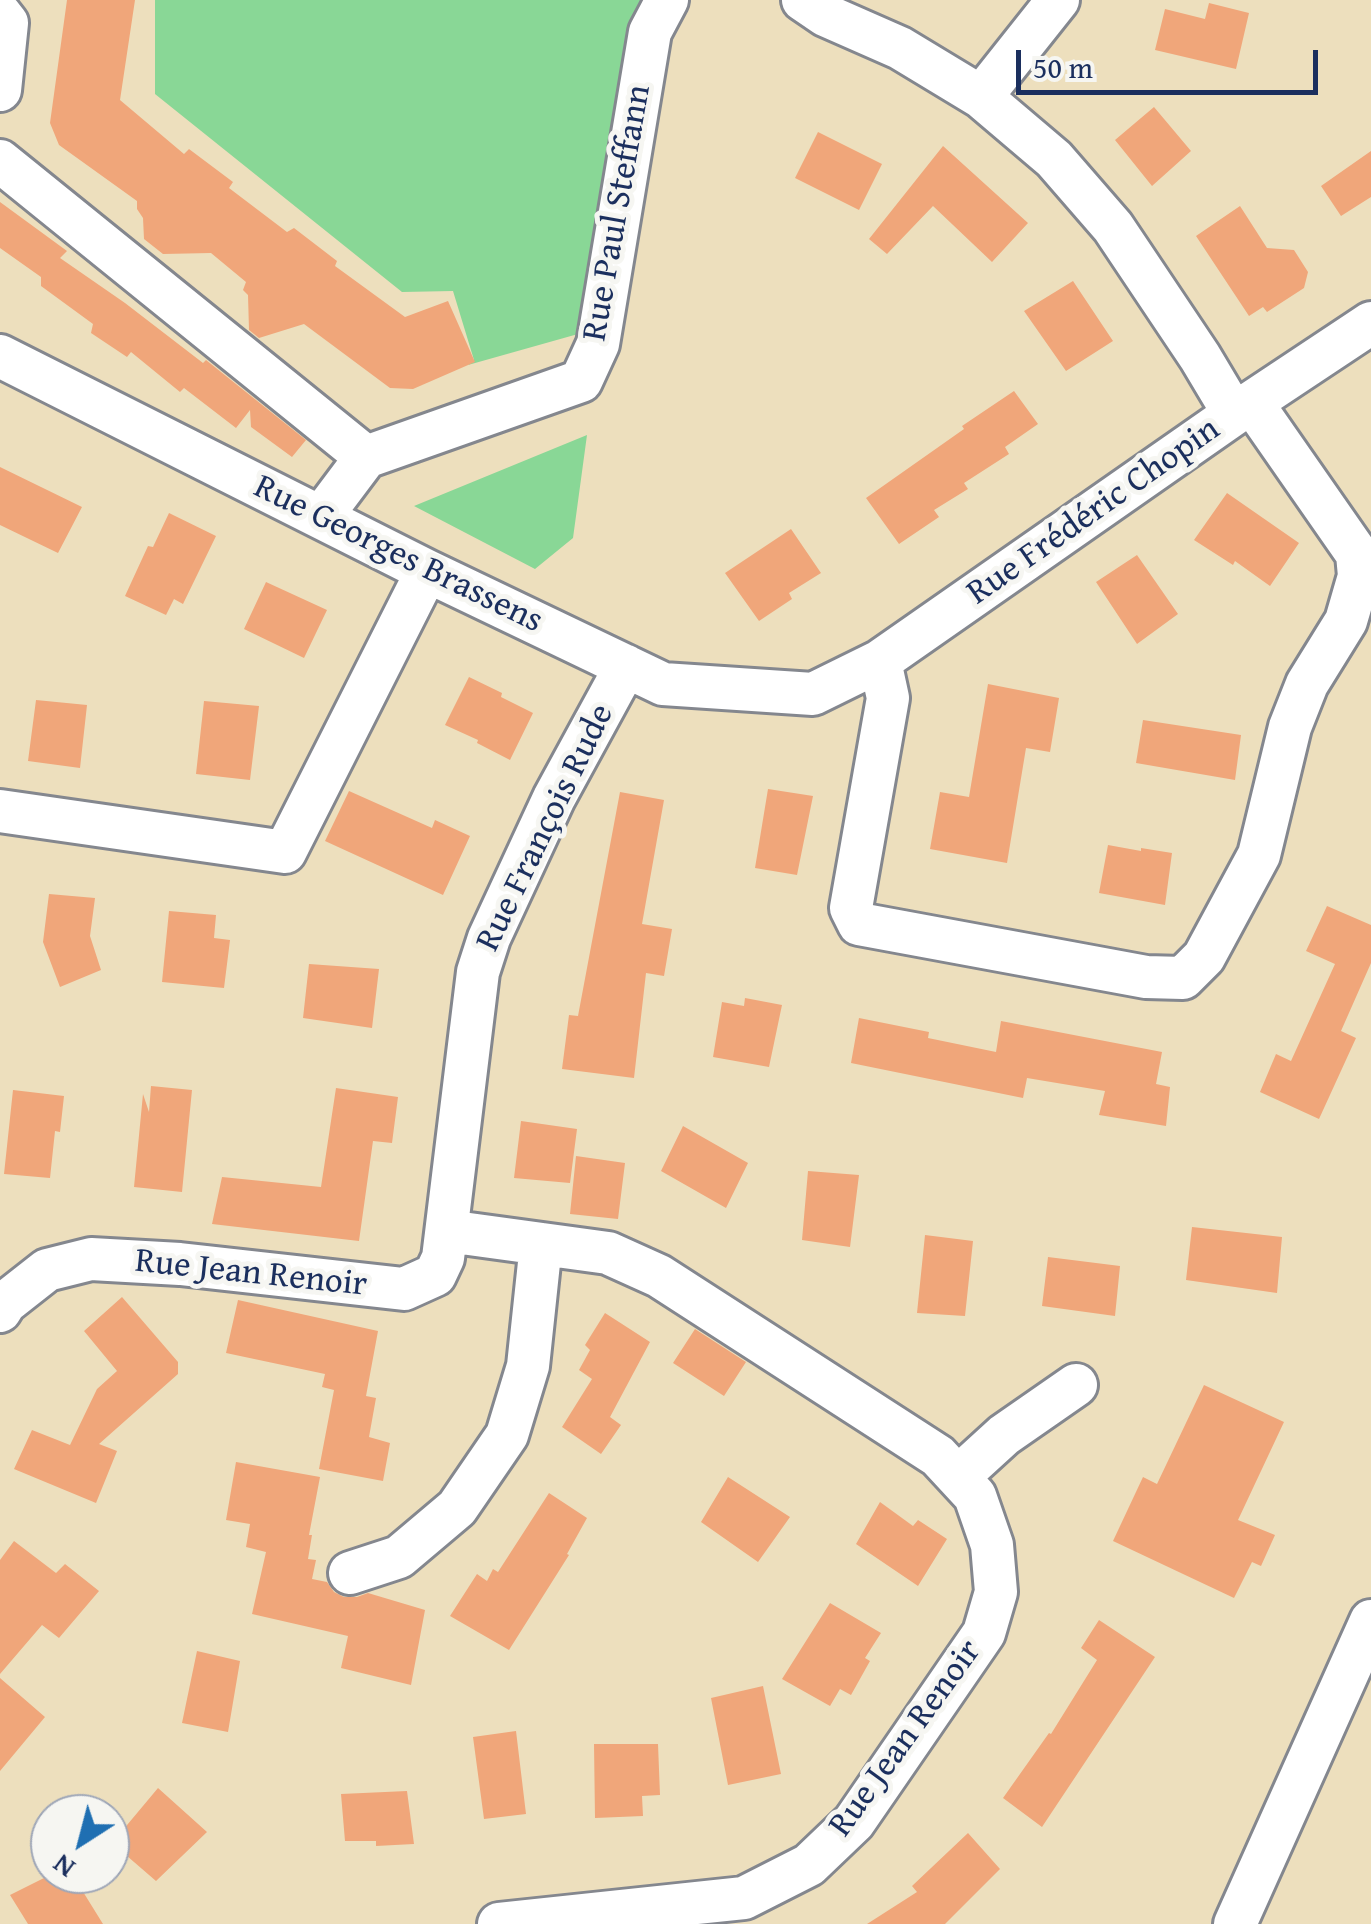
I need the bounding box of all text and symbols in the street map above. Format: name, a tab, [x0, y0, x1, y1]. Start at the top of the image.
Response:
scale bar	[1021, 30, 1324, 92]
text: 50 m	[1033, 45, 1093, 89]
street label: Rue Paul Steffann	[575, 82, 661, 344]
street label: Rue Frédéric Chopin	[960, 409, 1228, 615]
street label: Rue Georges Brassens	[247, 467, 549, 643]
street label: Rue François Rude	[468, 698, 624, 958]
street label: Rue Jean Renoir	[133, 1241, 369, 1307]
street label: Rue Jean Renoir	[821, 1632, 991, 1846]
north arrow	[30, 1794, 130, 1894]
text: N	[44, 1845, 83, 1889]

